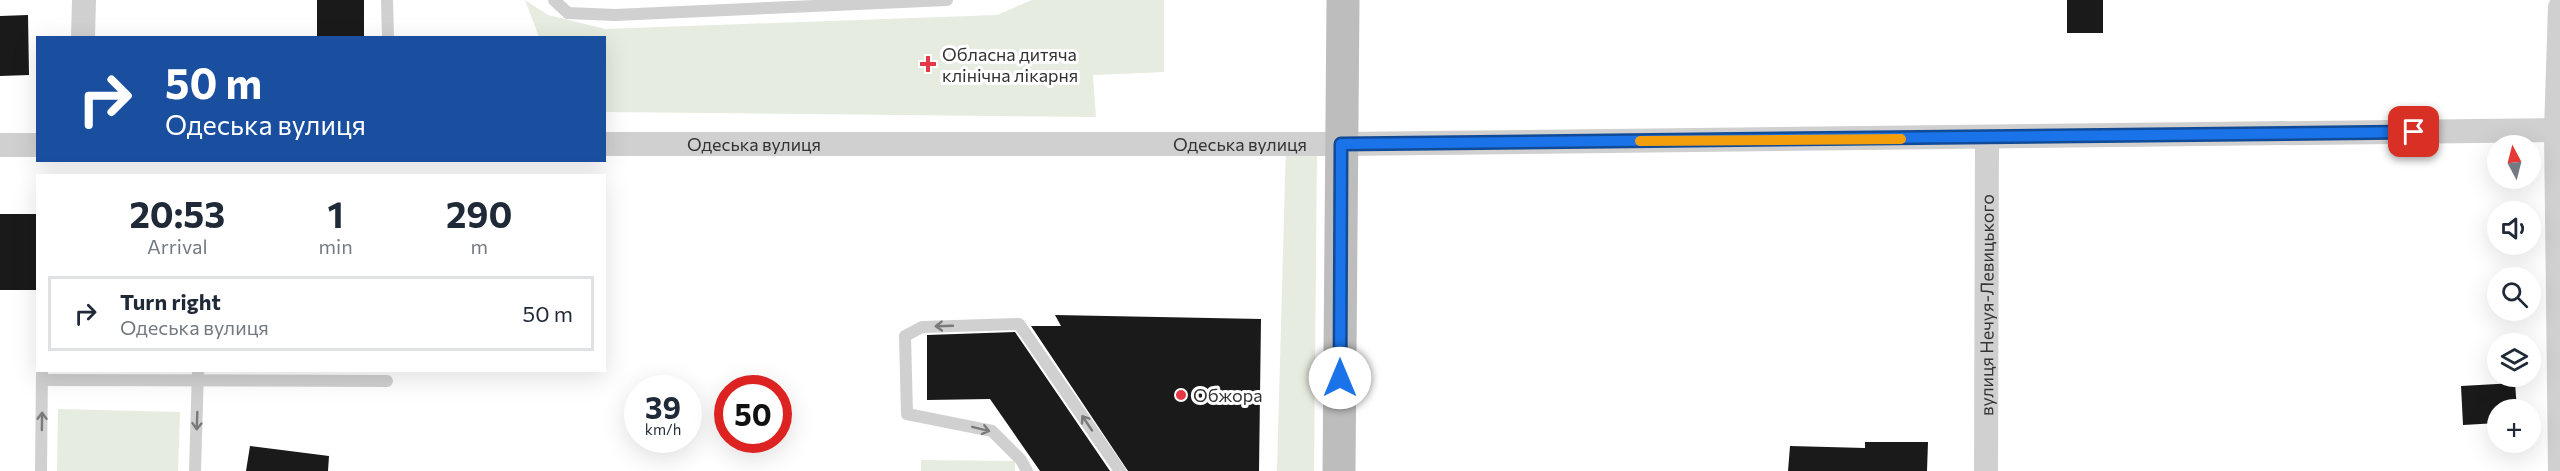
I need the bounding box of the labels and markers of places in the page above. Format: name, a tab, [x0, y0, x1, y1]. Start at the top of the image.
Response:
place label: Обласна дитяча клінічна лікарня	[942, 43, 1078, 86]
marker: Обласна дитяча клінічна лікарня	[919, 55, 937, 73]
pin	[2388, 106, 2439, 157]
place label: Обжора	[1193, 384, 1263, 406]
marker: Обжора	[1174, 388, 1188, 402]

